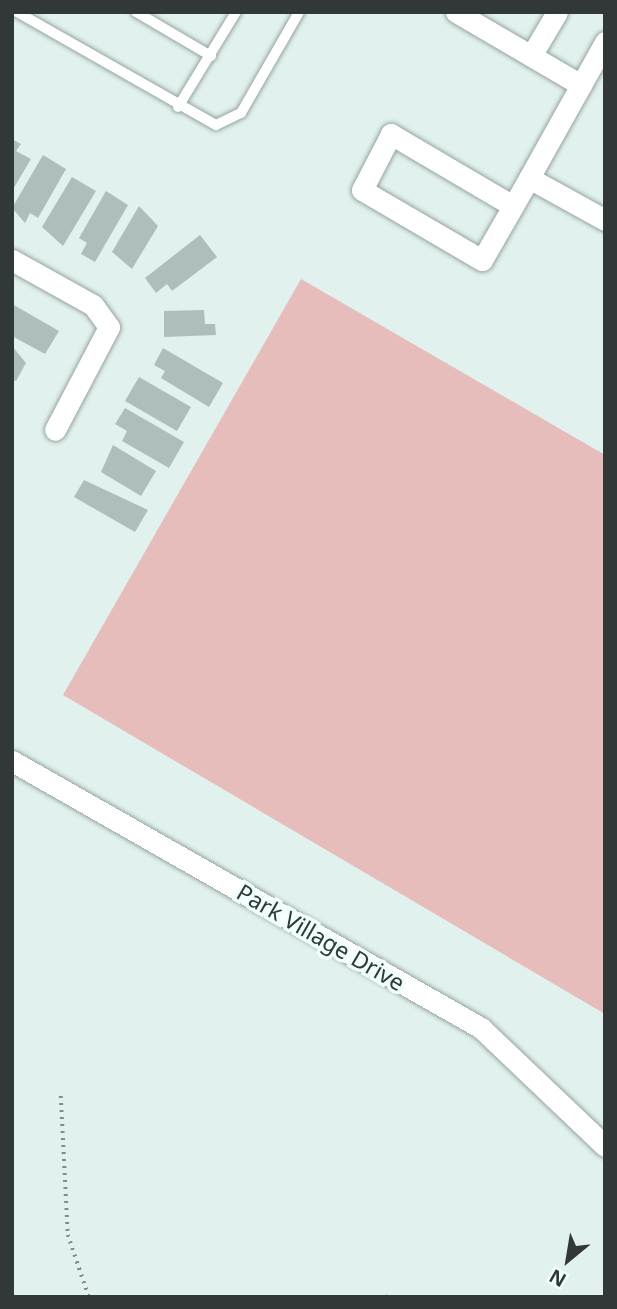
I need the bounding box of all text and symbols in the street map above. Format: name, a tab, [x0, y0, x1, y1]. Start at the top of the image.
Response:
street label: Park Village Drive	[232, 878, 410, 996]
north arrow	[533, 1225, 603, 1295]
text: N	[544, 1263, 571, 1293]

